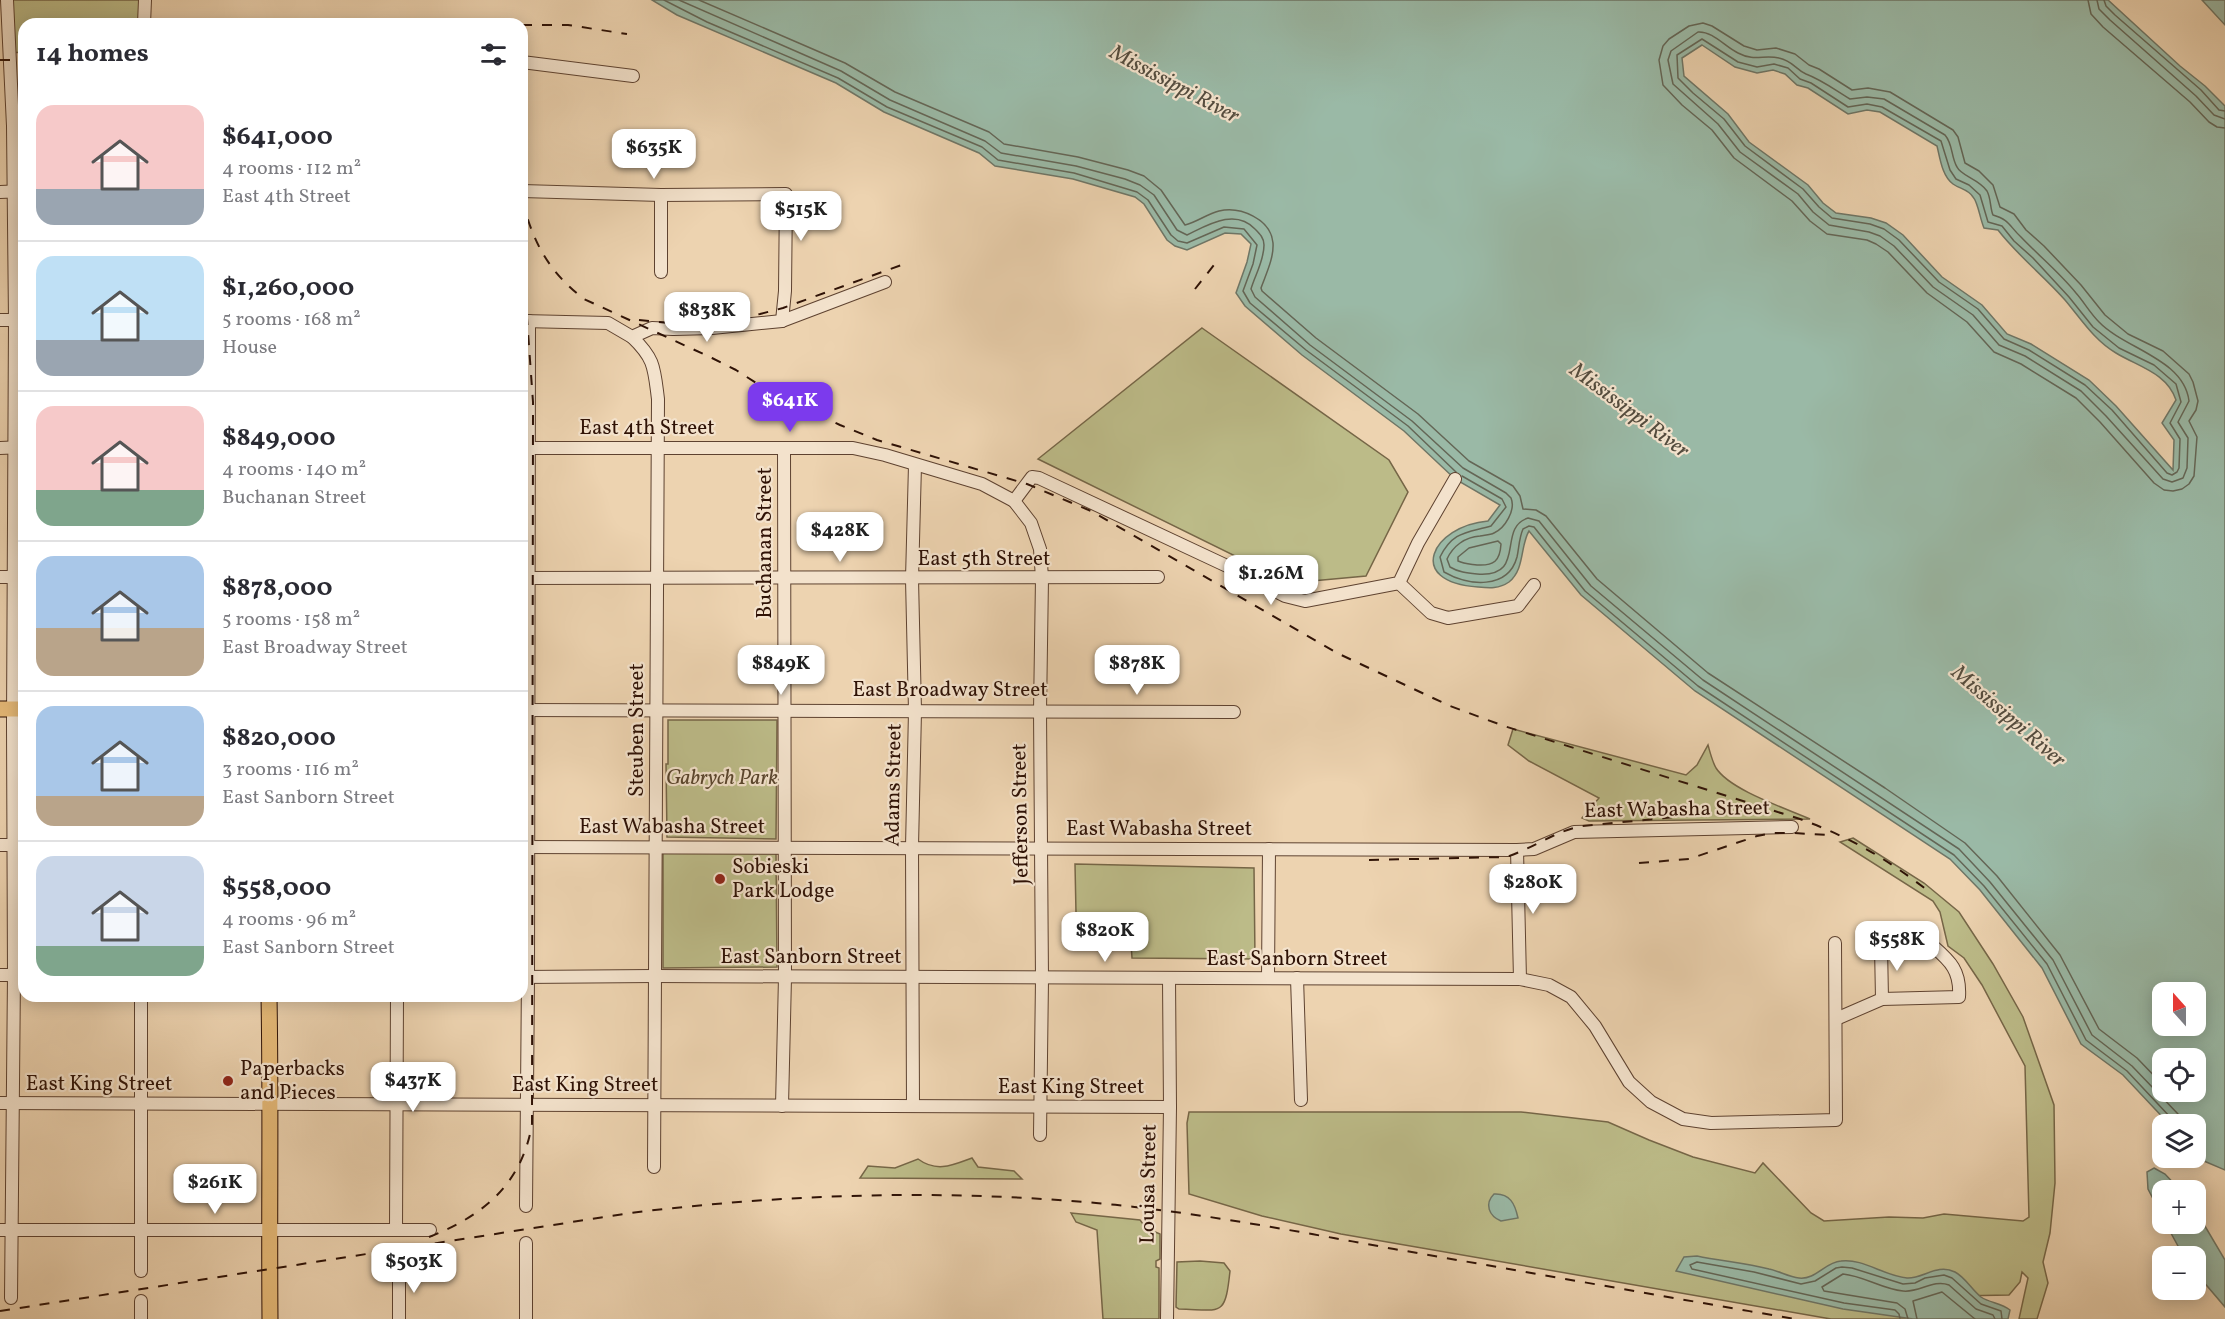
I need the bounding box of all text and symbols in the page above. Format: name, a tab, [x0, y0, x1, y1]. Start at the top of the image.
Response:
text: 14 homes	[36, 36, 149, 72]
water label: Mississippi River	[1103, 37, 1245, 133]
icon: filters	[477, 38, 510, 71]
text: $641,000	[222, 119, 333, 155]
icon: home	[84, 129, 156, 201]
pin: $635K	[612, 129, 696, 180]
text: $635K	[626, 134, 682, 162]
text: 4 rooms · 112 m²	[222, 155, 361, 183]
text: East 4th Street	[222, 183, 351, 211]
pin: $515K	[759, 191, 843, 242]
text: $515K	[775, 196, 827, 224]
text: $1,260,000	[222, 270, 354, 306]
icon: home	[84, 280, 156, 352]
pin: $838K	[665, 292, 749, 343]
text: $838K	[678, 297, 736, 325]
text: 5 rooms · 168 m²	[222, 306, 361, 334]
text: House	[222, 334, 277, 362]
water label: Mississippi River	[1562, 355, 1696, 467]
pin: $641K	[748, 382, 832, 433]
text: $641K	[762, 387, 818, 415]
street label: East 4th Street	[579, 414, 715, 443]
text: $849,000	[222, 420, 336, 456]
icon: home	[84, 430, 156, 502]
text: 4 rooms · 140 m²	[222, 456, 366, 484]
street label: Buchanan Street	[751, 467, 780, 619]
text: Buchanan Street	[222, 484, 366, 512]
pin: $428K	[798, 512, 882, 563]
text: $428K	[810, 517, 870, 545]
street label: East 5th Street	[918, 545, 1050, 574]
pin: $1.26M	[1222, 555, 1320, 606]
text: $1.26M	[1238, 560, 1304, 588]
text: $878,000	[222, 570, 333, 606]
icon: home	[84, 580, 156, 652]
text: 5 rooms · 158 m²	[222, 606, 360, 634]
text: East Broadway Street	[222, 634, 408, 662]
pin: $849K	[739, 645, 823, 696]
pin: $878K	[1095, 645, 1179, 696]
text: $849K	[752, 650, 810, 678]
text: $878K	[1109, 650, 1165, 678]
water label: Mississippi River	[1943, 658, 2073, 776]
street label: Steuben Street	[623, 663, 652, 797]
street label: East Broadway Street	[852, 676, 1048, 705]
text: $820,000	[222, 720, 336, 756]
street label: Adams Street	[878, 723, 910, 847]
icon: home	[84, 730, 156, 802]
street label: Jefferson Street	[1005, 743, 1037, 885]
text: 3 rooms · 116 m²	[222, 756, 359, 784]
park label: Gabrych Park	[666, 764, 778, 793]
text: East Sanborn Street	[222, 784, 395, 812]
street label: East Wabasha Street	[1584, 794, 1770, 826]
street label: East Wabasha Street	[579, 813, 765, 842]
street label: East Wabasha Street	[1066, 815, 1252, 844]
place label: Sobieski Park Lodge	[732, 853, 835, 906]
pin: $280K	[1491, 864, 1575, 915]
text: $280K	[1503, 869, 1563, 897]
text: $558,000	[222, 870, 331, 906]
marker: Sobieski Park Lodge	[713, 872, 727, 886]
icon: home	[84, 880, 156, 952]
text: 4 rooms · 96 m²	[222, 906, 356, 934]
pin: $820K	[1063, 912, 1147, 963]
text: $820K	[1076, 917, 1134, 945]
pin: $558K	[1855, 921, 1939, 972]
text: $558K	[1869, 926, 1925, 954]
text: East Sanborn Street	[222, 934, 395, 962]
street label: East Sanborn Street	[720, 943, 902, 972]
street label: East Sanborn Street	[1206, 945, 1388, 974]
north arrow	[2152, 982, 2206, 1036]
map controls	[2152, 982, 2206, 1300]
button: locate	[2152, 1048, 2206, 1102]
place label: Paperbacks and Pieces	[240, 1055, 345, 1108]
pin: $437K	[371, 1062, 455, 1113]
text: $437K	[385, 1067, 441, 1095]
street label: East King Street	[26, 1070, 172, 1099]
street label: East King Street	[512, 1071, 658, 1100]
street label: East King Street	[998, 1073, 1144, 1102]
marker: Paperbacks and Pieces	[221, 1074, 235, 1088]
button: layers	[2152, 1114, 2206, 1168]
street label: Louisa Street	[1133, 1124, 1165, 1244]
pin: $261K	[173, 1164, 257, 1215]
text: $261K	[187, 1169, 243, 1197]
button: +	[2152, 1180, 2206, 1234]
pin: $503K	[372, 1243, 456, 1294]
button: −	[2152, 1246, 2206, 1300]
text: $503K	[385, 1248, 443, 1276]

